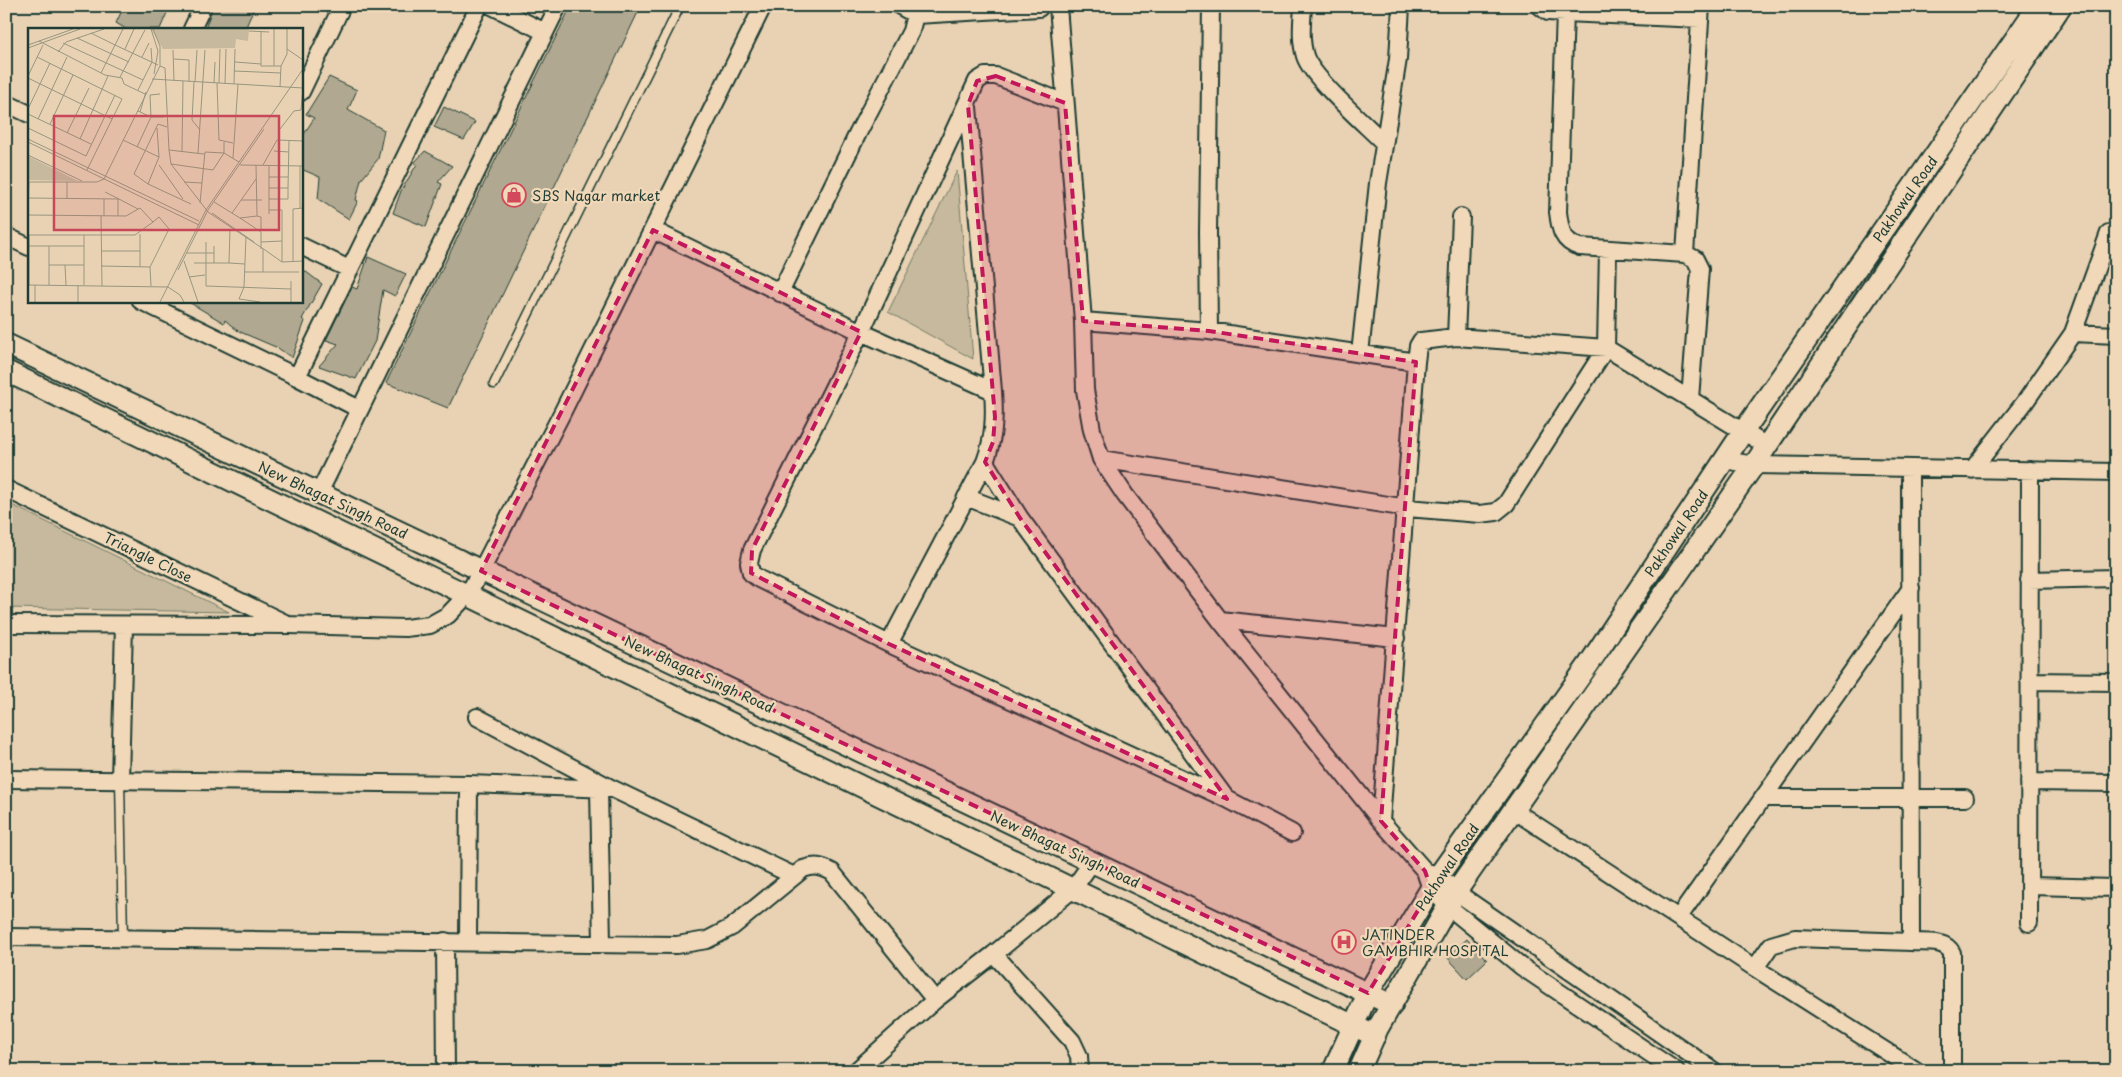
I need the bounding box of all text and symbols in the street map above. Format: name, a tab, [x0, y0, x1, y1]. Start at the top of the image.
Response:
inset map	[28, 28, 302, 302]
street label: Pakhowal Road	[1867, 152, 1943, 246]
shop icon: SBS Nagar market	[501, 182, 527, 208]
place label: SBS Nagar market	[532, 185, 660, 206]
street label: New Bhagat Singh Road	[255, 456, 411, 544]
street label: Pakhowal Road	[1639, 485, 1713, 581]
street label: Triangle Close	[100, 527, 196, 587]
street label: New Bhagat Singh Road	[621, 630, 777, 718]
street label: New Bhagat Singh Road	[987, 805, 1143, 893]
street label: Pakhowal Road	[1410, 819, 1484, 915]
place label: JATINDER GAMBHIR HOSPITAL	[1362, 924, 1509, 961]
hospital icon: JATINDER GAMBHIR HOSPITAL	[1331, 929, 1357, 955]

